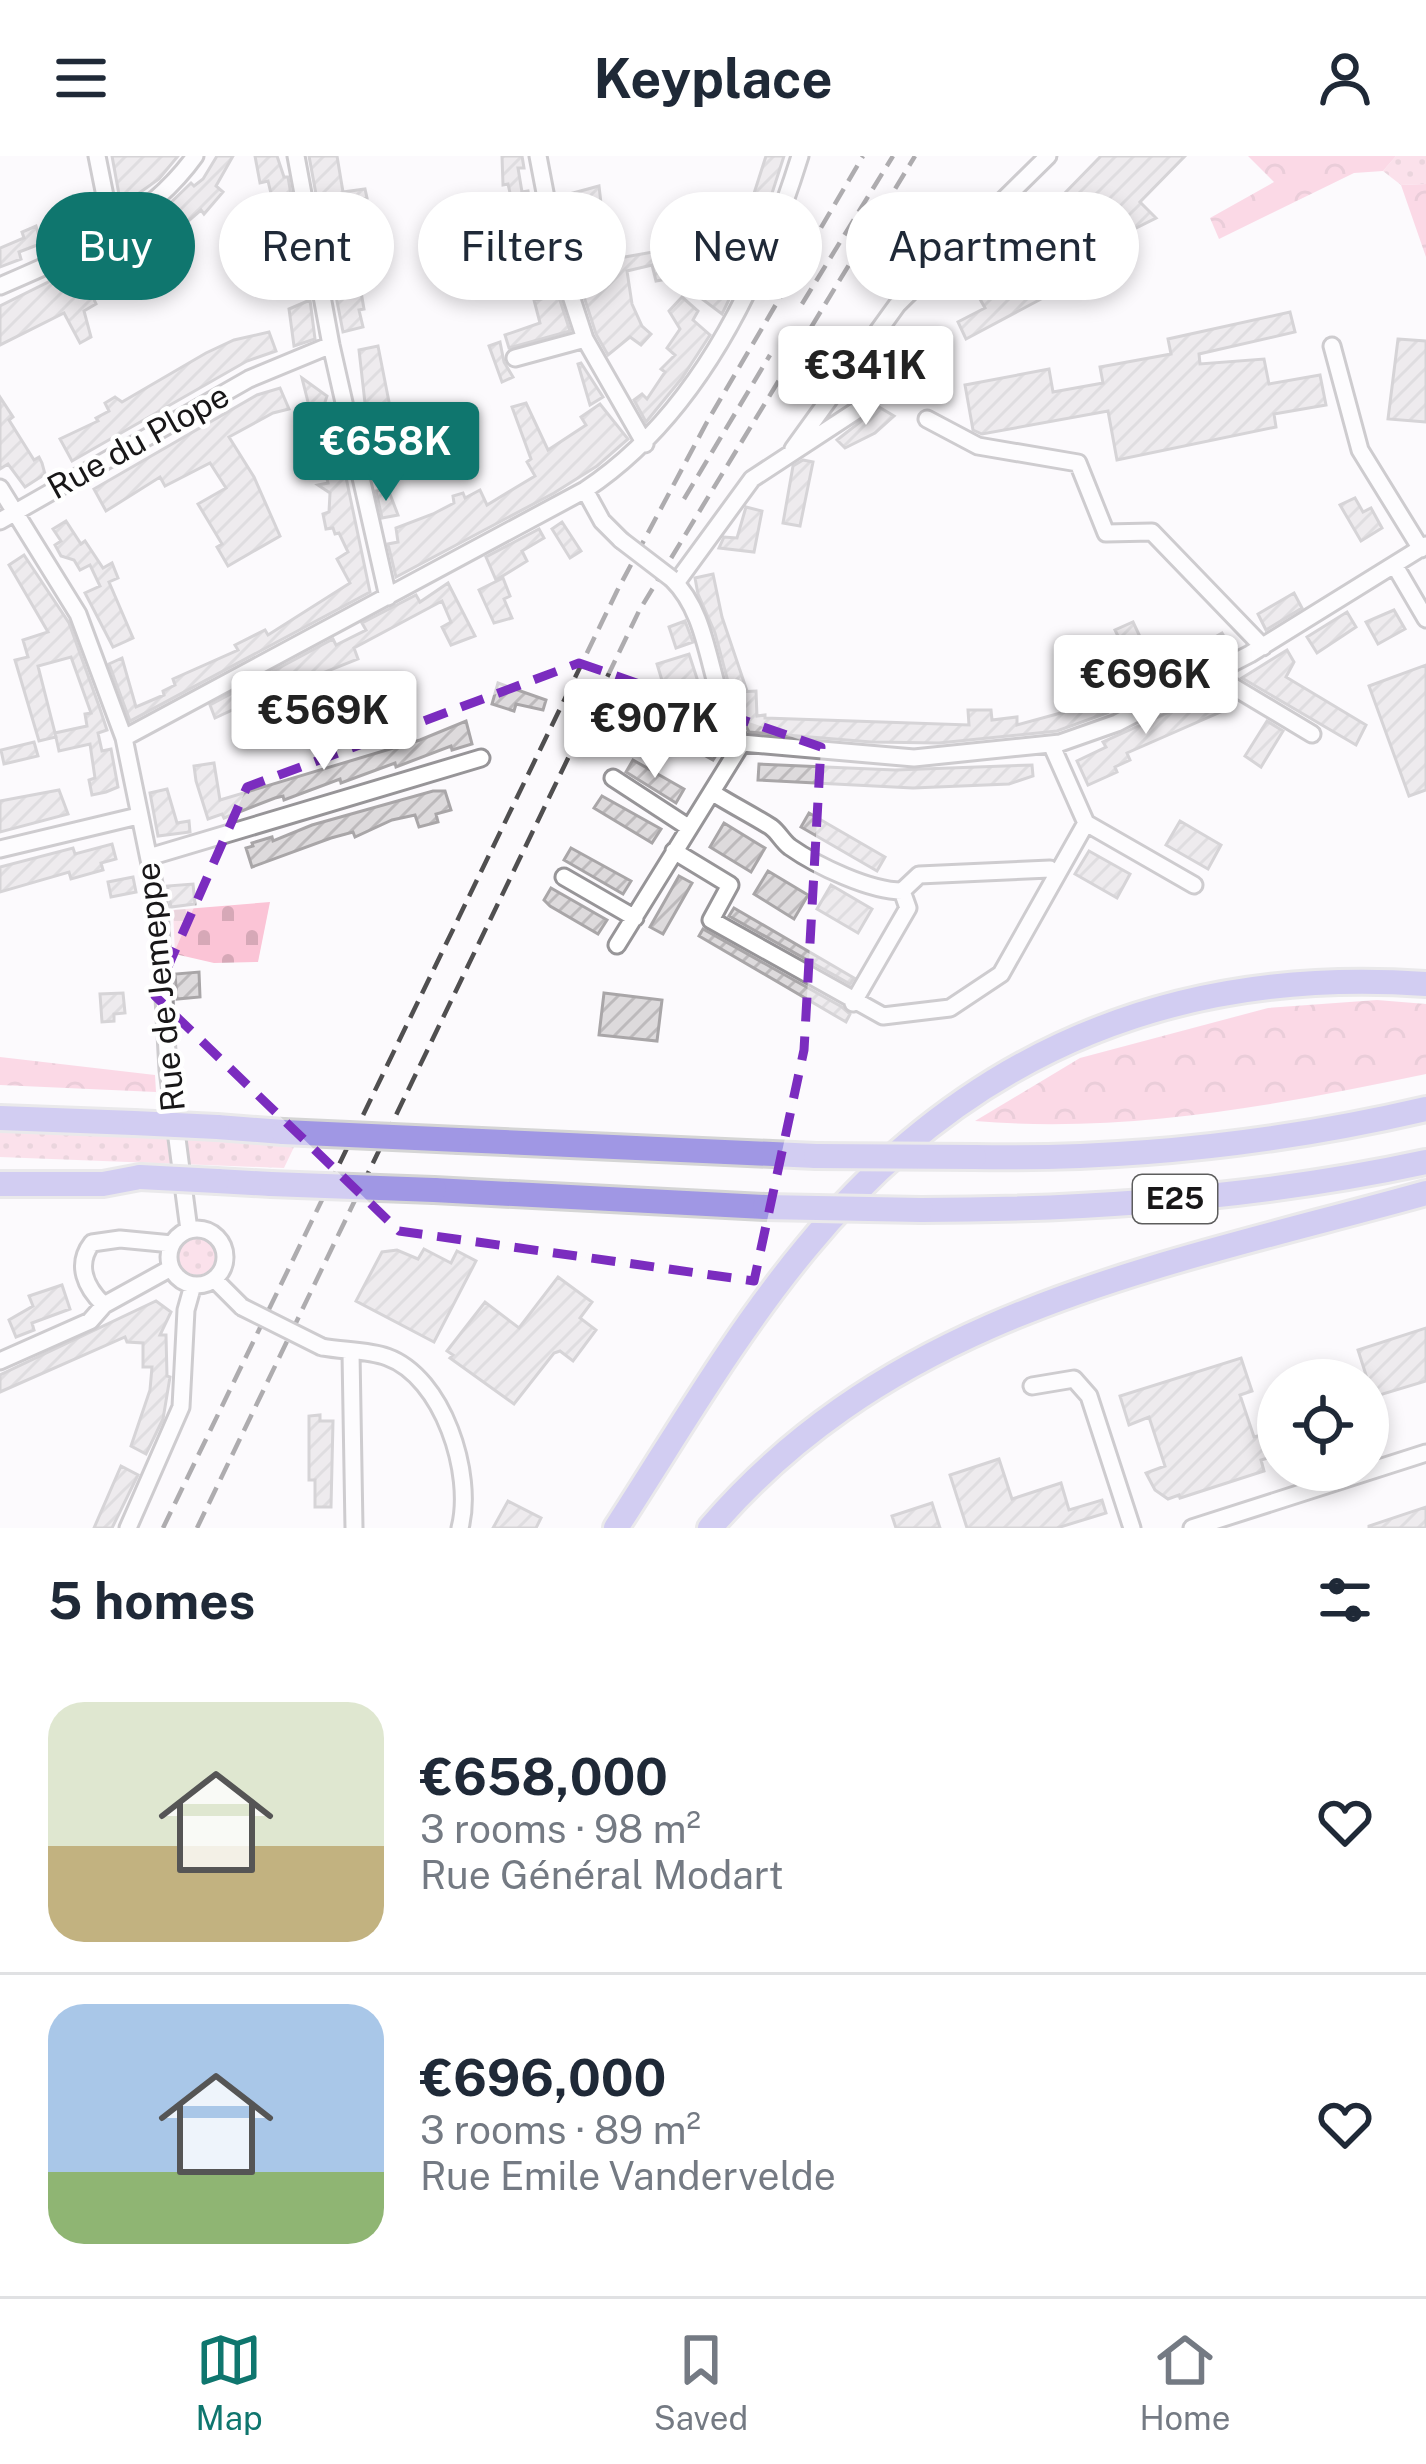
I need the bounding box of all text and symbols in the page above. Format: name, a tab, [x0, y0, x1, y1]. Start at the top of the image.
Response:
icon: menu	[48, 45, 114, 111]
icon: person	[1312, 45, 1378, 111]
text: Keyplace	[593, 47, 833, 110]
chip: Buy	[36, 192, 195, 300]
chip: Rent	[219, 192, 394, 300]
chip: Filters	[418, 192, 626, 300]
chip: New	[650, 192, 822, 300]
chip: Apartment	[846, 192, 1139, 300]
pin: €341K	[782, 326, 950, 428]
text: €341K	[805, 342, 927, 388]
street label: Rue du Plope	[41, 376, 235, 506]
pin: €658K	[302, 402, 470, 504]
text: €658K	[320, 418, 452, 464]
pin: €696K	[1062, 635, 1230, 737]
text: €696K	[1081, 651, 1211, 697]
pin: €569K	[240, 671, 408, 773]
pin: €907K	[571, 679, 739, 781]
text: €569K	[258, 687, 390, 733]
text: €907K	[591, 695, 719, 741]
street label: Rue de Jemeppe	[128, 861, 192, 1113]
road number: E25	[1133, 1175, 1217, 1223]
map controls	[1257, 1359, 1389, 1491]
button: locate	[1257, 1359, 1389, 1491]
icon: filters	[1312, 1567, 1378, 1633]
text: 5 homes	[48, 1571, 255, 1630]
text: €658,000	[420, 1747, 668, 1806]
icon: home	[144, 1750, 288, 1894]
icon: heart	[1312, 1789, 1378, 1855]
text: 3 rooms · 98 m²	[420, 1806, 701, 1852]
text: Rue Général Modart	[420, 1852, 784, 1898]
text: €696,000	[420, 2048, 666, 2107]
icon: home	[144, 2052, 288, 2196]
icon: heart	[1312, 2091, 1378, 2157]
text: 3 rooms · 89 m²	[420, 2107, 701, 2153]
text: Rue Emile Vandervelde	[420, 2153, 836, 2199]
tab: Map	[196, 2327, 263, 2437]
tab: Saved	[654, 2327, 748, 2437]
tab: Home	[1139, 2327, 1230, 2437]

